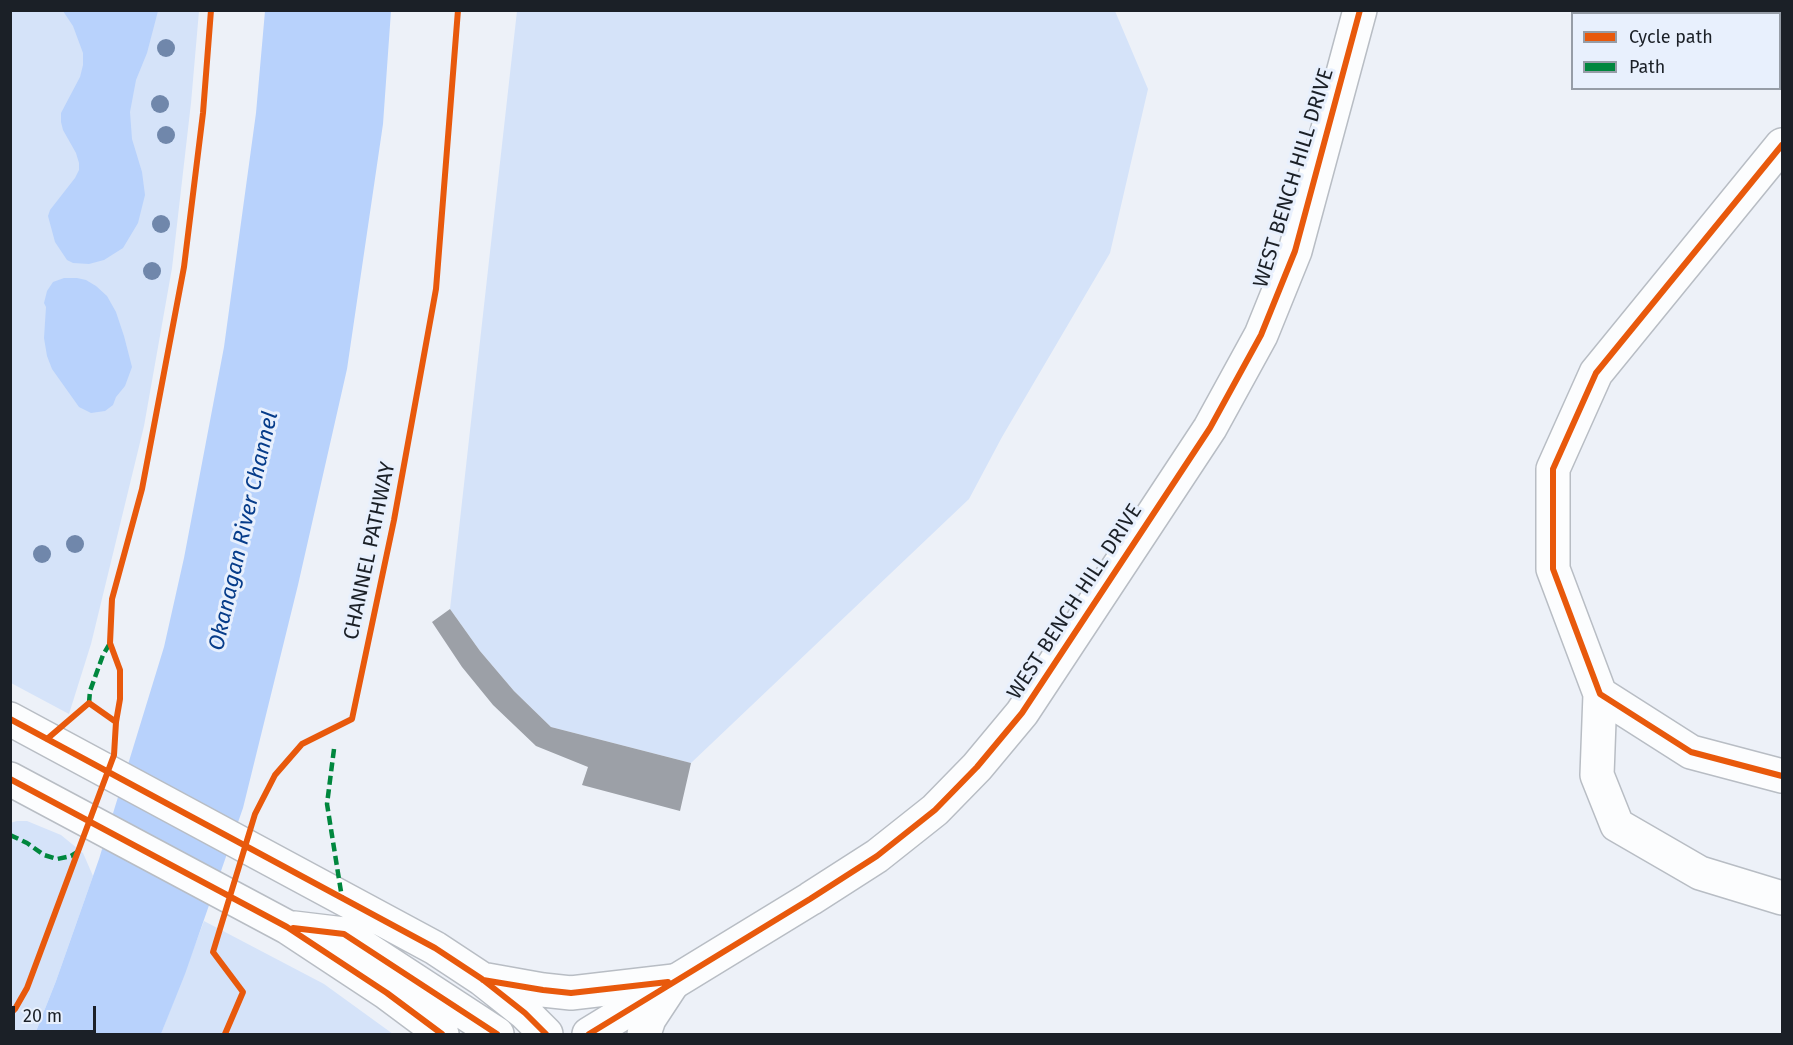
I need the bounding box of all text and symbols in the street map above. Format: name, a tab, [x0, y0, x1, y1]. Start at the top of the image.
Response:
legend	[1571, 12, 1781, 90]
text: Cycle path	[1629, 26, 1713, 48]
text: Path	[1629, 56, 1665, 78]
street label: WEST BENCH HILL DRIVE	[1249, 65, 1339, 291]
water label: Okanagan River Channel	[204, 409, 284, 653]
street label: CHANNEL PATHWAY	[339, 460, 401, 642]
street label: WEST BENCH HILL DRIVE	[1002, 500, 1148, 704]
scale bar	[15, 994, 99, 1032]
text: 20 m	[23, 1005, 62, 1027]

